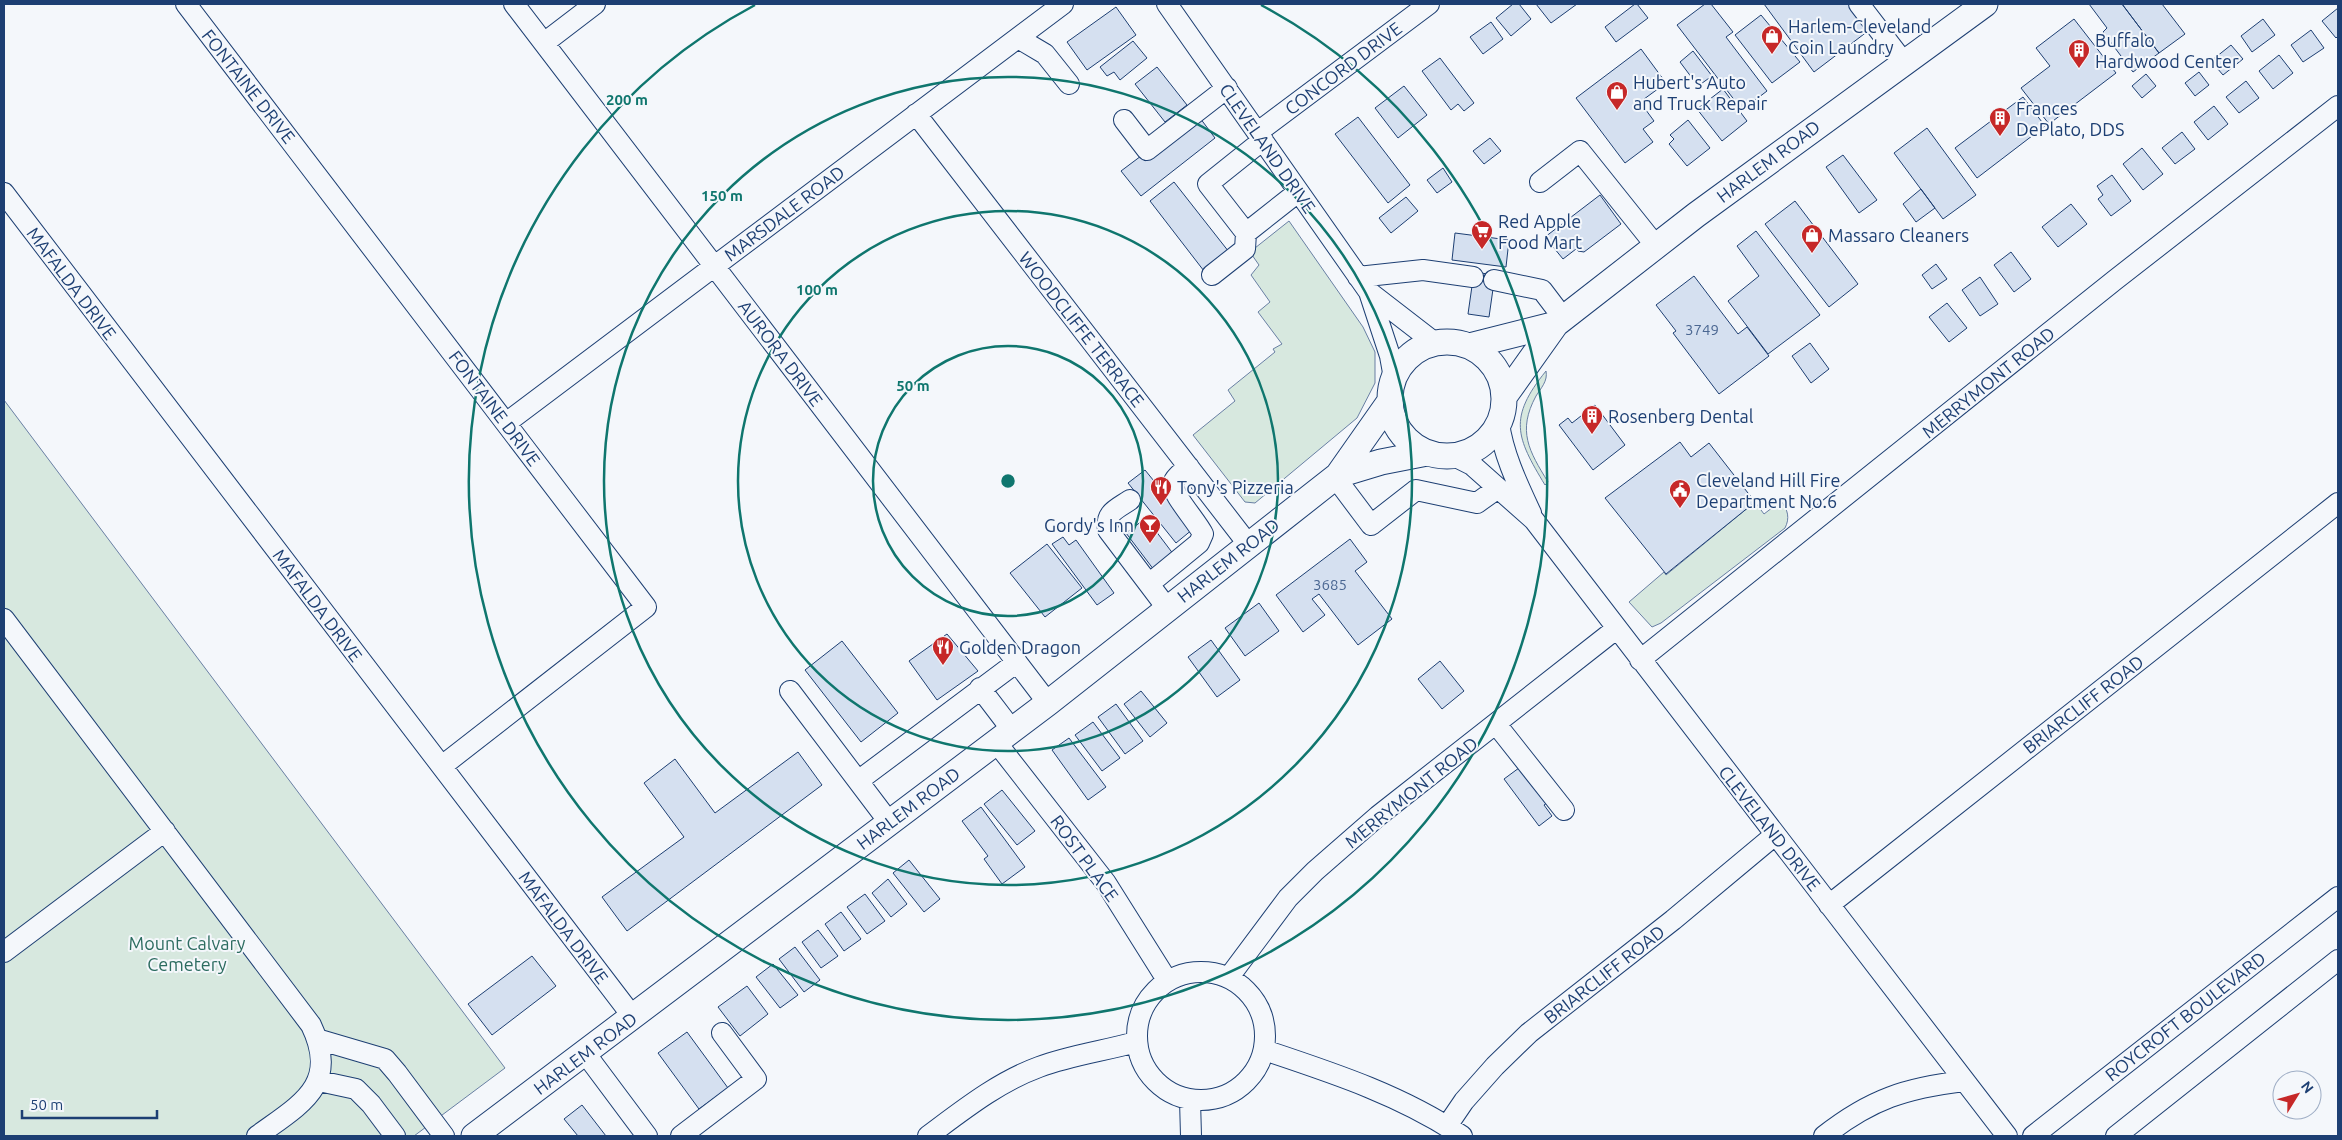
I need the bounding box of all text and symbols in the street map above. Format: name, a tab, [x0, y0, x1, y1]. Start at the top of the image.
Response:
place label: Harlem-Cleveland Coin Laundry	[1788, 16, 1931, 57]
street label: CONCORD DRIVE	[1281, 18, 1405, 118]
shop icon: Harlem-Cleveland Coin Laundry	[1760, 24, 1784, 55]
street label: FONTAINE DRIVE	[198, 25, 300, 147]
place label: Buffalo Hardwood Center	[2095, 30, 2239, 71]
building icon: Buffalo Hardwood Center	[2067, 38, 2091, 69]
place label: Hubert's Auto and Truck Repair	[1633, 72, 1768, 113]
street label: CLEVELAND DRIVE	[1216, 80, 1320, 216]
shop icon: Hubert's Auto and Truck Repair	[1605, 80, 1629, 111]
text: 200 m	[606, 91, 648, 108]
place label: Frances DePlato, DDS	[2016, 98, 2124, 139]
building icon: Frances DePlato, DDS	[1988, 106, 2012, 137]
street label: HARLEM ROAD	[1713, 116, 1823, 206]
street label: MARSDALE ROAD	[720, 161, 848, 265]
text: 150 m	[701, 187, 743, 204]
place label: Red Apple Food Mart	[1498, 211, 1582, 252]
supermarket icon: Red Apple Food Mart	[1470, 219, 1494, 250]
street label: MAFALDA DRIVE	[23, 223, 121, 343]
shop icon: Massaro Cleaners	[1800, 223, 1824, 254]
place label: Massaro Cleaners	[1828, 225, 1969, 245]
street label: WOODCLIFFE TERRACE	[1015, 248, 1149, 410]
text: 100 m	[796, 281, 838, 298]
street label: AURORA DRIVE	[735, 296, 827, 410]
house number: 3749	[1685, 321, 1719, 338]
street label: MERRYMONT ROAD	[1918, 322, 2058, 442]
street label: FONTAINE DRIVE	[445, 347, 545, 469]
text: 50 m	[896, 377, 930, 394]
building icon: Rosenberg Dental	[1580, 404, 1604, 435]
place label: Rosenberg Dental	[1608, 406, 1754, 426]
place label: Cleveland Hill Fire Department No.6	[1696, 470, 1840, 511]
centre of rings	[999, 472, 1017, 490]
restaurant icon: Tony's Pizzeria	[1149, 475, 1173, 506]
place label: Tony's Pizzeria	[1177, 477, 1294, 497]
public building icon: Cleveland Hill Fire Department No.6	[1668, 478, 1692, 509]
bar icon: Gordy's Inn	[1138, 513, 1162, 544]
street label: HARLEM ROAD	[1173, 514, 1283, 606]
place label: Gordy's Inn	[1044, 515, 1134, 535]
street label: MAFALDA DRIVE	[269, 545, 367, 665]
house number: 3685	[1313, 576, 1347, 593]
restaurant icon: Golden Dragon	[931, 635, 955, 666]
place label: Golden Dragon	[959, 637, 1081, 657]
street label: BRIARCLIFF ROAD	[2019, 651, 2147, 757]
street label: MERRYMONT ROAD	[1341, 732, 1481, 852]
street label: CLEVELAND DRIVE	[1715, 762, 1825, 894]
street label: HARLEM ROAD	[853, 763, 963, 853]
street label: ROST PLACE	[1047, 811, 1123, 905]
street label: MAFALDA DRIVE	[515, 867, 613, 987]
street label: BRIARCLIFF ROAD	[1540, 921, 1668, 1027]
park label: Mount Calvary Cemetery	[129, 933, 246, 974]
street label: ROYCROFT BOULEVARD	[2101, 947, 2269, 1085]
street label: HARLEM ROAD	[530, 1008, 640, 1098]
north arrow	[2272, 1070, 2322, 1120]
text: N	[2298, 1078, 2317, 1096]
scale bar	[22, 1088, 158, 1120]
text: 50 m	[30, 1096, 63, 1113]

